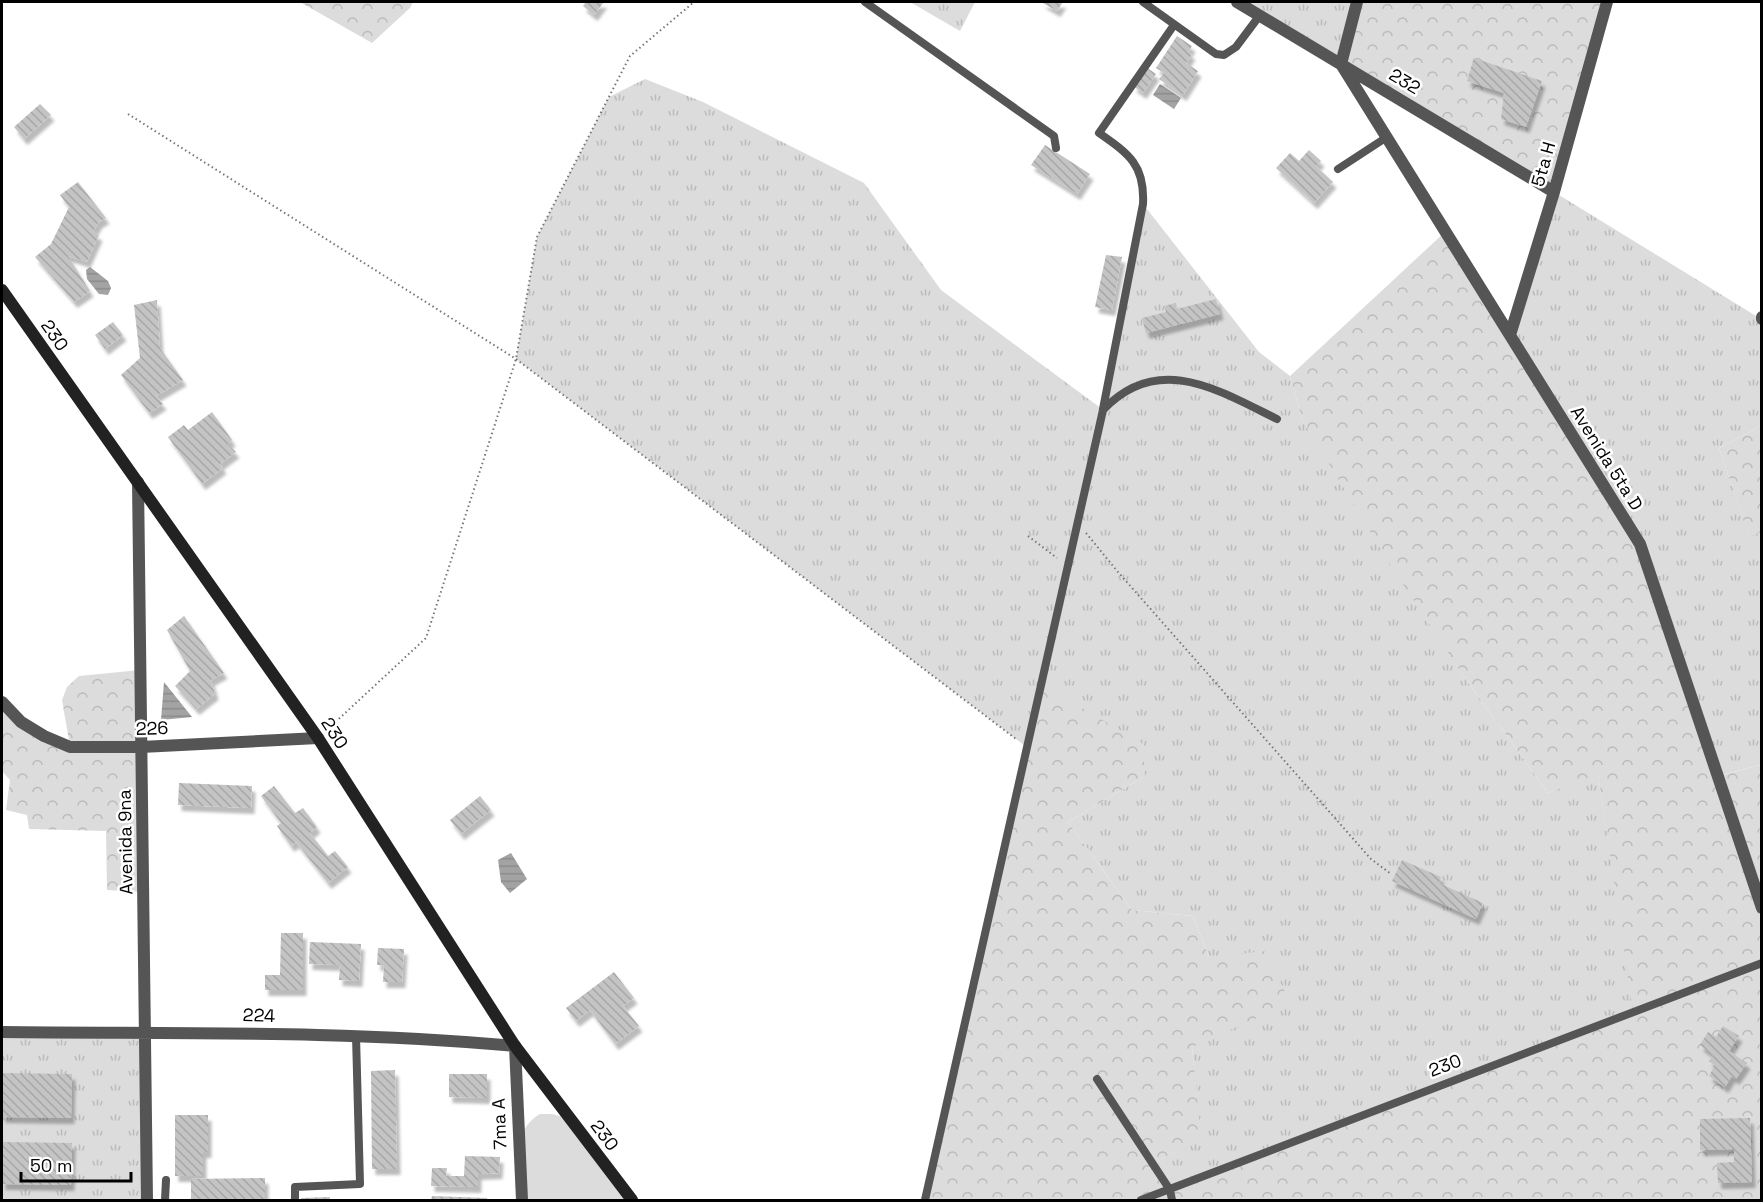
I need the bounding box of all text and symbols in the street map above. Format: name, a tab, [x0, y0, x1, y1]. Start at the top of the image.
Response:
street label: 232	[1385, 63, 1425, 99]
street label: 5ta H	[1526, 139, 1560, 189]
street label: 230	[36, 315, 74, 355]
street label: Avenida 5ta D	[1566, 401, 1648, 515]
street label: 230	[316, 713, 354, 753]
street label: 226	[135, 716, 169, 740]
street label: Avenida 9na	[113, 789, 137, 895]
street label: 224	[242, 1003, 276, 1027]
street label: 230	[1425, 1048, 1465, 1082]
street label: 7ma A	[487, 1098, 511, 1150]
street label: 230	[586, 1115, 624, 1155]
scale bar	[21, 1145, 130, 1183]
text: 50 m	[30, 1154, 72, 1177]

